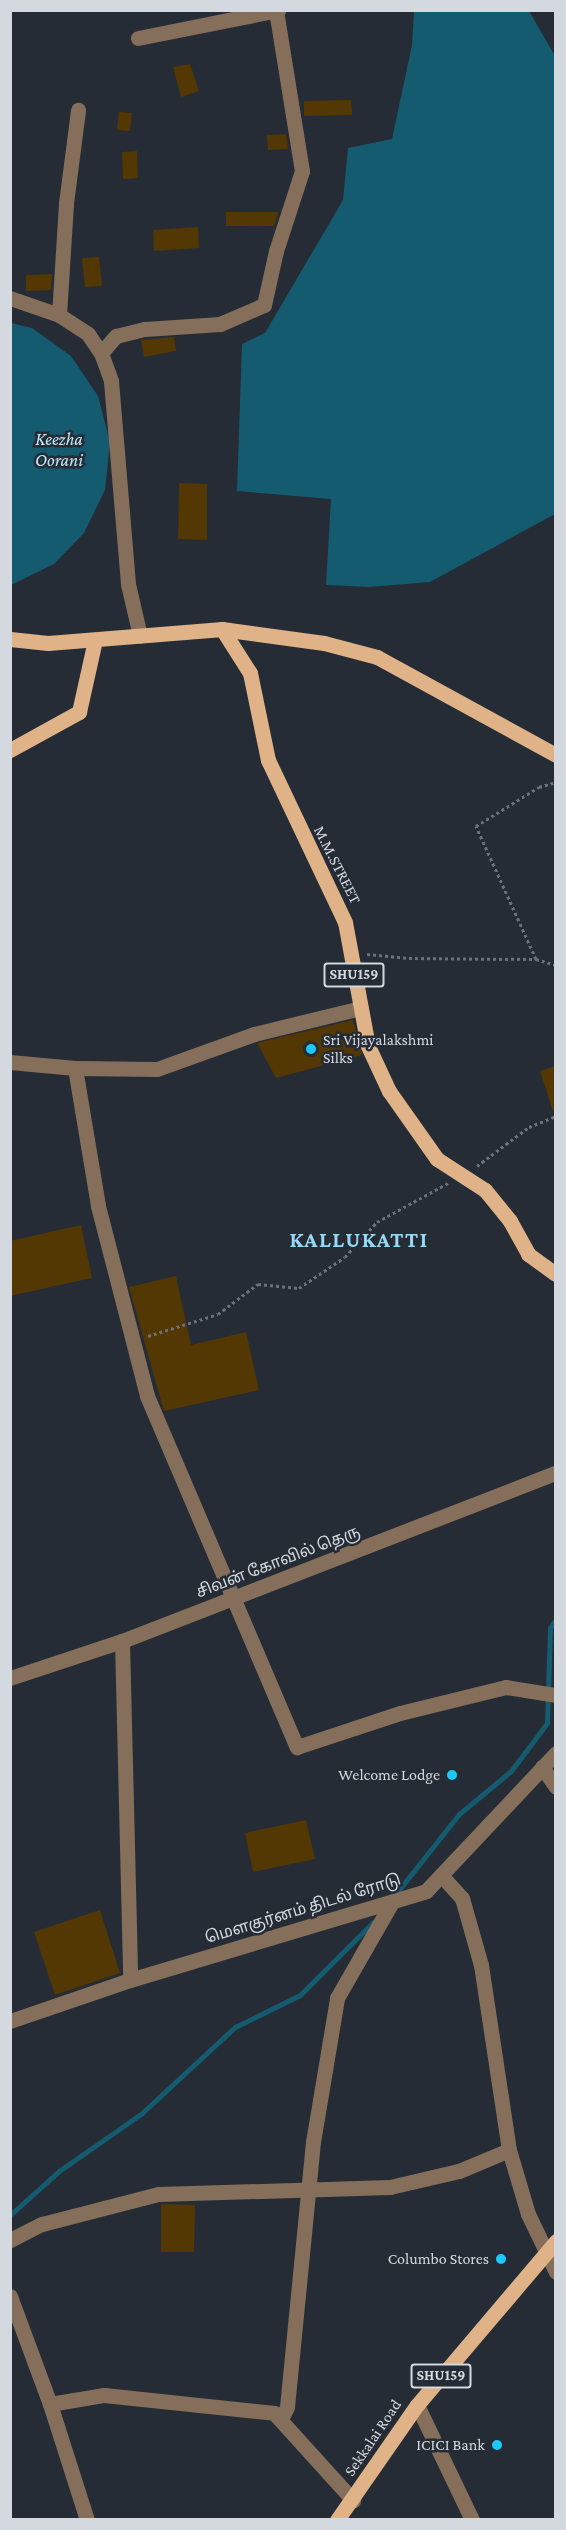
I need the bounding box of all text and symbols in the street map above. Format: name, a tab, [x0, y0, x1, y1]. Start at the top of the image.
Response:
water label: Keezha Oorani	[35, 429, 83, 472]
street label: M.M.STREET	[309, 823, 365, 907]
road number: SHU159	[322, 963, 386, 987]
place label: Sri Vijayalakshmi Silks	[323, 1030, 433, 1068]
marker: Sri Vijayalakshmi Silks	[304, 1042, 318, 1056]
district label: KALLUKATTI	[289, 1227, 429, 1253]
street label: சிவன் கோவில் தெரு	[193, 1522, 363, 1602]
place label: Welcome Lodge	[338, 1765, 440, 1785]
marker: Welcome Lodge	[445, 1768, 459, 1782]
street label: மௌகுர்னம் திடல் ரோடு	[203, 1870, 403, 1948]
place label: Columbo Stores	[388, 2249, 489, 2269]
marker: Columbo Stores	[494, 2252, 508, 2266]
road number: SHU159	[410, 2364, 472, 2388]
street label: Sekkalai Road	[340, 2396, 406, 2480]
place label: ICICI Bank	[416, 2435, 485, 2455]
marker: ICICI Bank	[490, 2438, 504, 2452]

